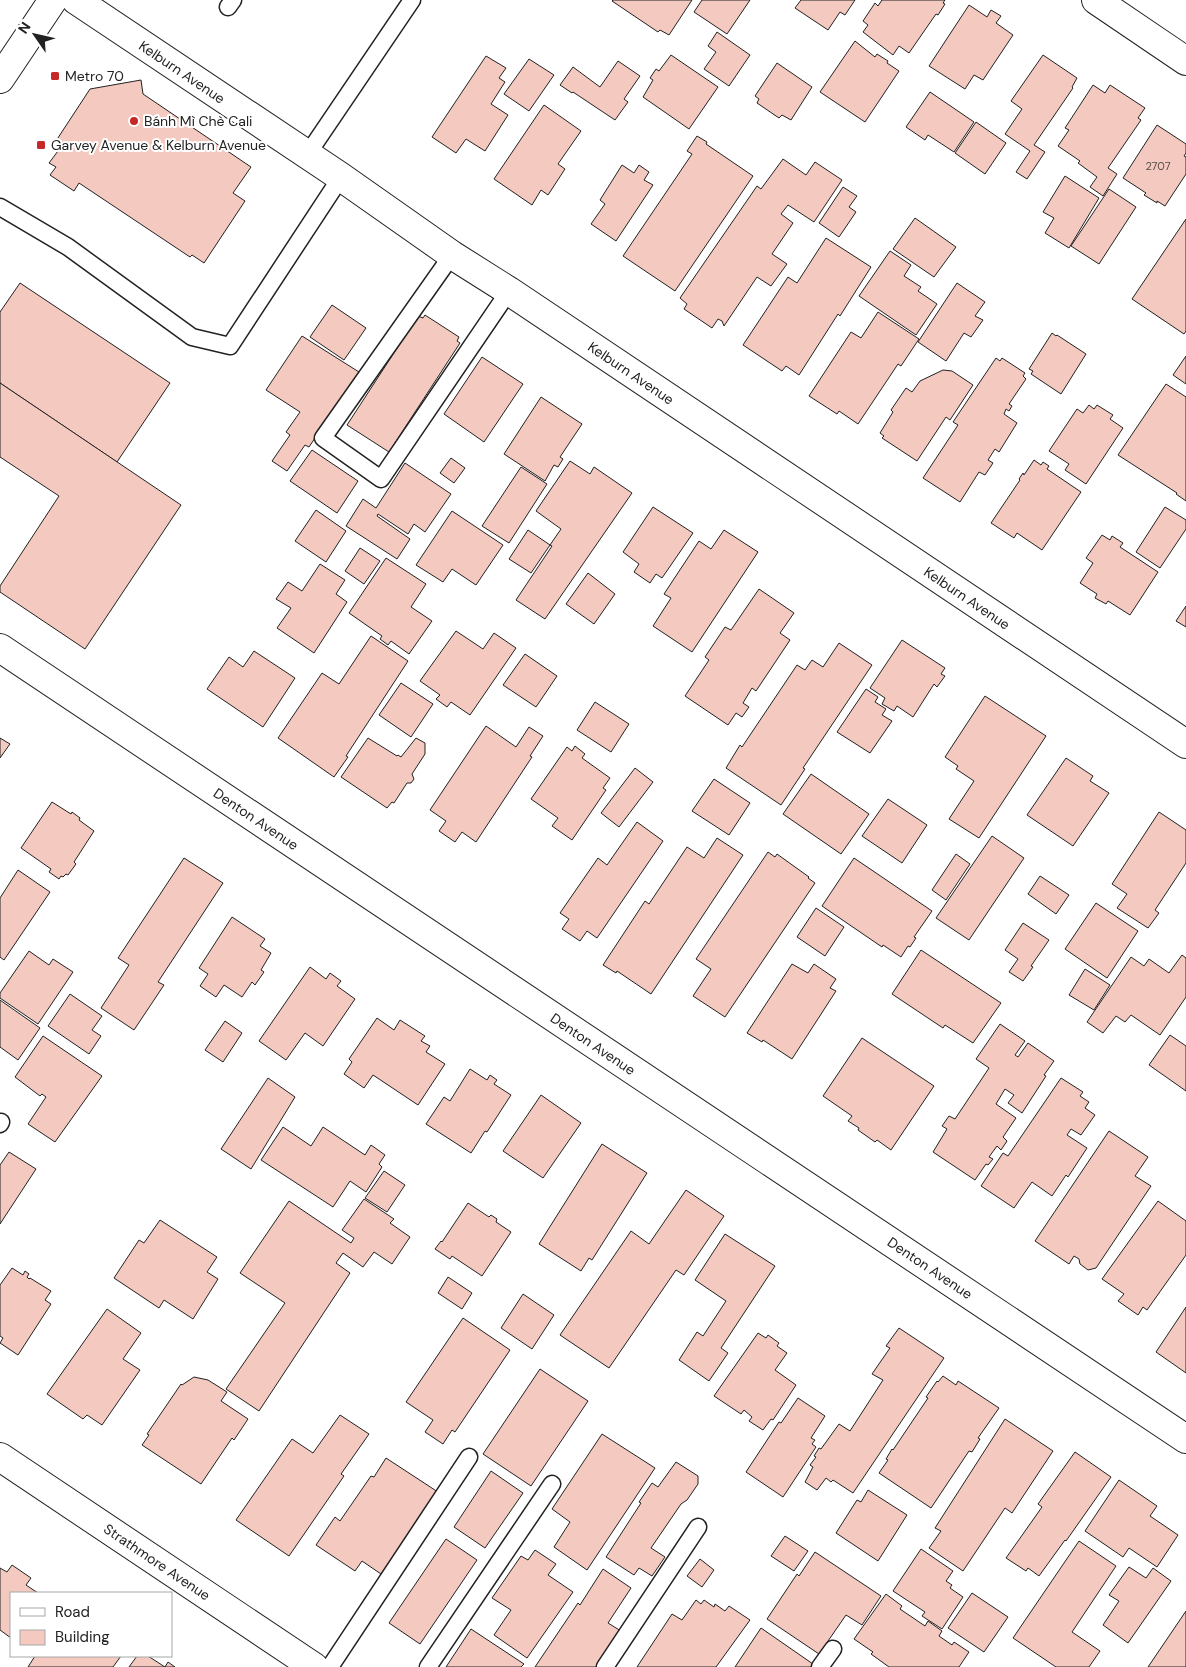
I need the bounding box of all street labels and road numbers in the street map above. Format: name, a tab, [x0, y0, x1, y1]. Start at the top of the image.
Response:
street label: Kelburn Avenue	[135, 37, 229, 107]
street label: Kelburn Avenue	[584, 338, 678, 408]
street label: Kelburn Avenue	[920, 563, 1014, 633]
street label: Denton Avenue	[210, 784, 302, 854]
street label: Denton Avenue	[547, 1009, 639, 1079]
street label: Denton Avenue	[884, 1233, 976, 1303]
street label: Strathmore Avenue	[100, 1520, 214, 1604]

